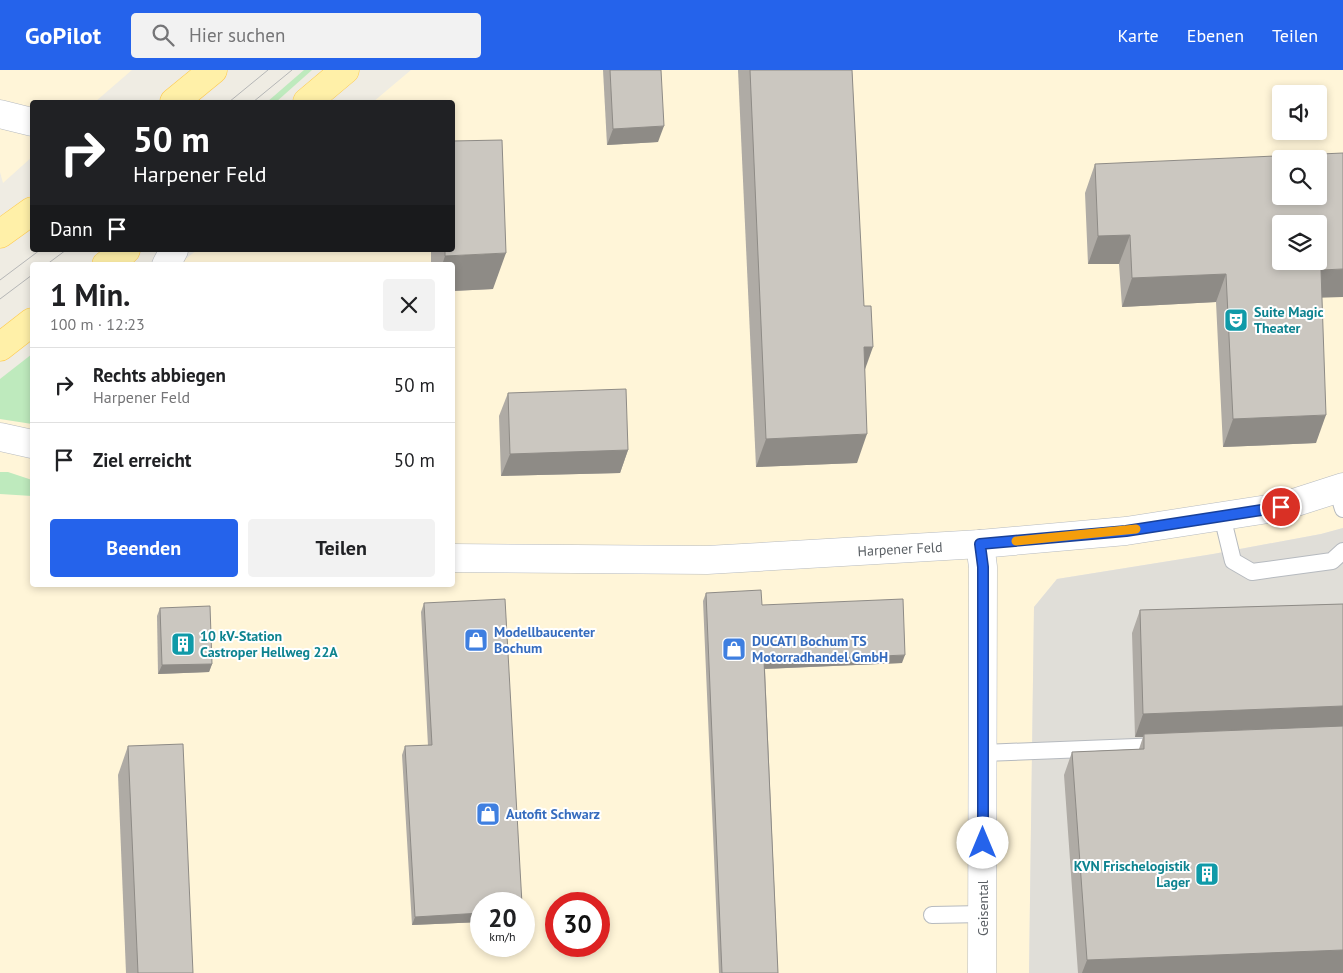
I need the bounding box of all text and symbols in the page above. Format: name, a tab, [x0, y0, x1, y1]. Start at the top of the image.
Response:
search box	[131, 13, 481, 58]
text: GoPilot	[25, 20, 101, 51]
icon: search	[149, 21, 177, 49]
text: Hier suchen	[189, 23, 285, 47]
text: Karte	[1118, 24, 1159, 47]
text: Ebenen	[1187, 24, 1244, 47]
text: Teilen	[1272, 24, 1318, 47]
map controls	[1272, 85, 1327, 270]
button: sound	[1272, 85, 1327, 140]
text: 50 m	[133, 116, 210, 162]
icon: right	[50, 120, 115, 185]
button: search	[1272, 150, 1327, 205]
text: Harpener Feld	[133, 160, 267, 188]
icon: arrive	[103, 215, 131, 243]
button: layers	[1272, 215, 1327, 270]
text: Dann	[50, 217, 93, 241]
text: 1 Min.	[50, 275, 130, 314]
button: close	[383, 279, 435, 331]
place label: Suite Magic Theater	[1254, 303, 1324, 337]
theatre icon: Suite Magic Theater	[1223, 307, 1249, 333]
text: 100 m · 12:23	[50, 314, 145, 334]
text: Rechts abbiegen	[93, 363, 226, 387]
icon: right	[50, 371, 78, 399]
text: 50 m	[394, 373, 435, 397]
text: Harpener Feld	[93, 387, 190, 407]
icon: arrive	[50, 446, 78, 474]
text: Ziel erreicht	[93, 448, 191, 472]
text: 50 m	[394, 448, 435, 472]
pin	[1260, 486, 1302, 528]
icon: arrive	[1267, 493, 1295, 521]
button: Beenden	[50, 519, 238, 577]
button: Teilen	[248, 519, 435, 577]
street label: Harpener Feld	[857, 538, 943, 560]
place label: Modellbaucenter Bochum	[494, 623, 595, 657]
place label: 10 kV-Station Castroper Hellweg 22A	[200, 627, 338, 661]
shop icon: Modellbaucenter Bochum	[463, 627, 489, 653]
building icon: 10 kV-Station Castroper Hellweg 22A	[170, 631, 196, 657]
place label: DUCATI Bochum TS Motorradhandel GmbH	[752, 632, 888, 666]
shop icon: DUCATI Bochum TS Motorradhandel GmbH	[721, 636, 747, 662]
shop icon: Autofit Schwarz	[475, 801, 501, 827]
place label: Autofit Schwarz	[506, 805, 600, 823]
position arrow	[956, 816, 1008, 868]
place label: KVN Frischelogistik Lager	[1074, 857, 1190, 891]
building icon: KVN Frischelogistik Lager	[1194, 861, 1220, 887]
street label: Geisental	[974, 880, 992, 936]
speed limit sign: 30	[545, 892, 610, 957]
text: 20	[488, 902, 517, 934]
text: km/h	[489, 929, 516, 944]

